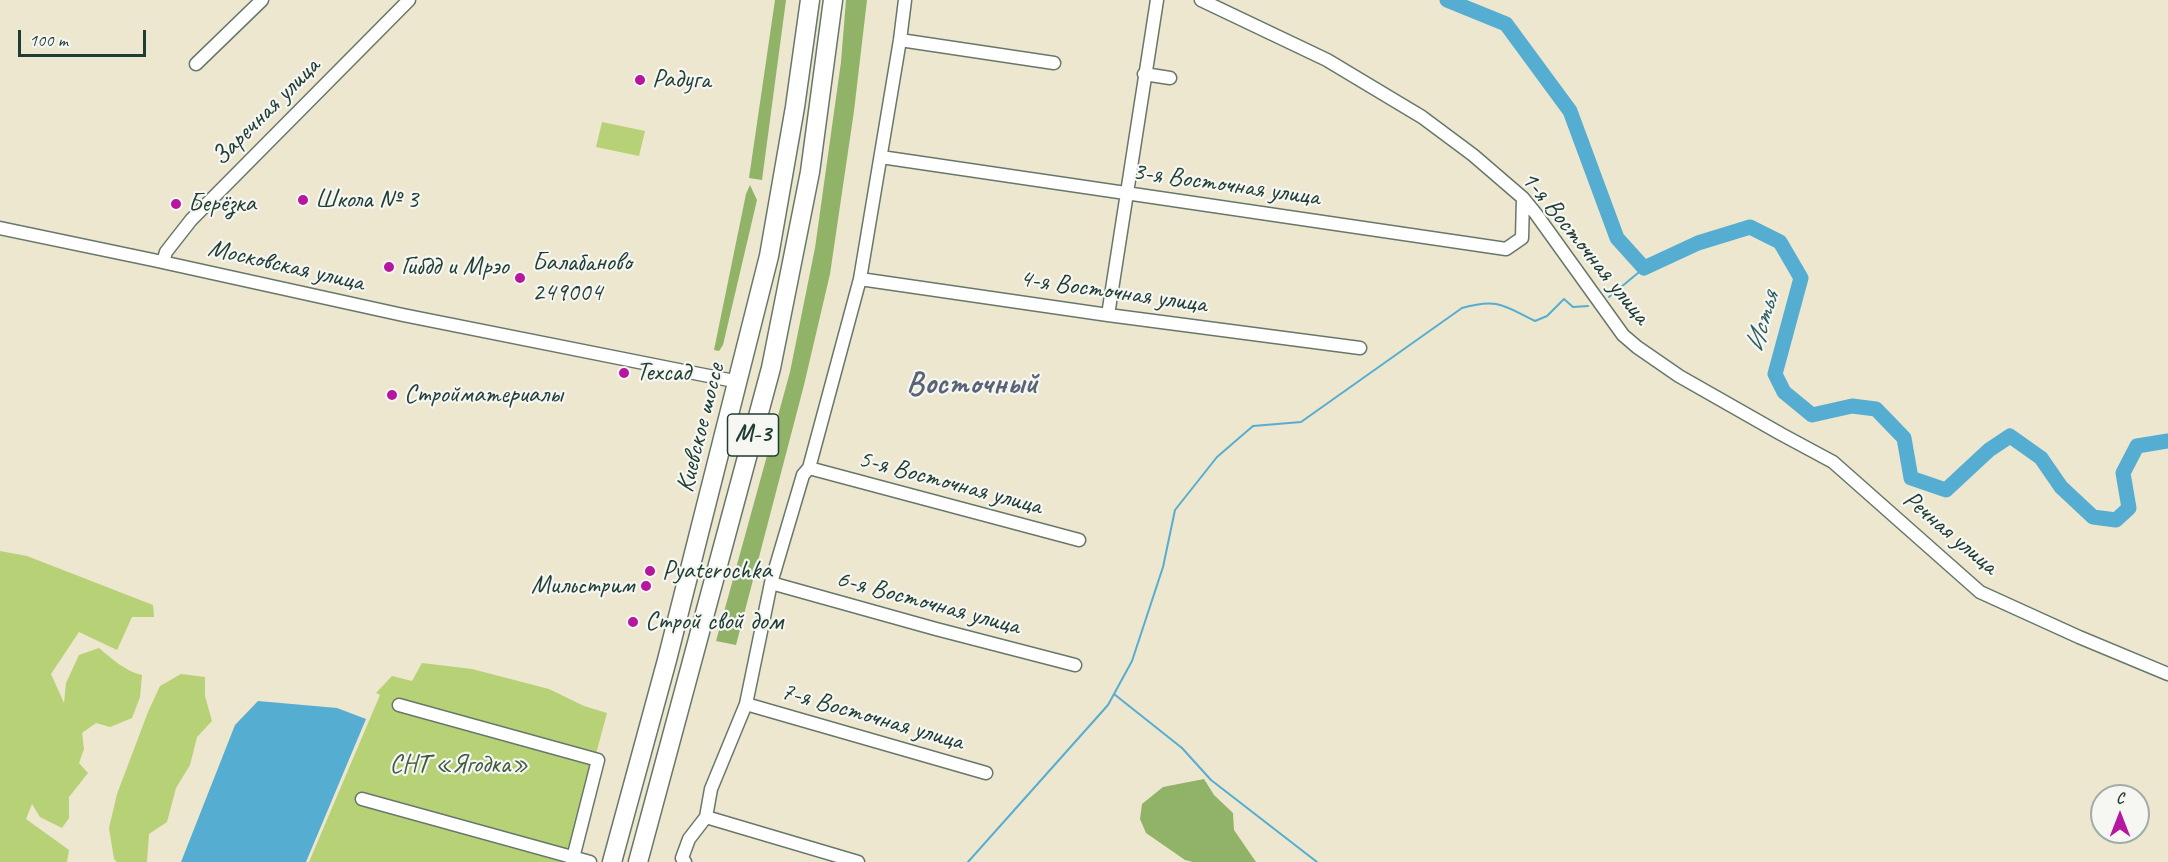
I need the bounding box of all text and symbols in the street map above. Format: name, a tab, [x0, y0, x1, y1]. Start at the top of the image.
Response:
scale bar	[21, 18, 148, 56]
text: 100 m	[29, 29, 68, 51]
street label: Заречная улица	[205, 51, 327, 173]
place label: Радуга	[652, 64, 710, 96]
marker: Радуга	[633, 73, 647, 87]
street label: 3-я Восточная улица	[1130, 156, 1322, 214]
street label: 1-я Восточная улица	[1514, 165, 1656, 331]
place label: Школа № 3	[315, 184, 418, 216]
place label: Берёзка	[188, 188, 256, 220]
marker: Школа № 3	[296, 193, 310, 207]
marker: Берёзка	[169, 197, 183, 211]
street label: Московская улица	[205, 233, 367, 299]
place label: Балабаново 249004	[532, 247, 632, 308]
place label: Гибдд и Мрэо	[401, 251, 509, 283]
marker: Гибдд и Мрэо	[382, 260, 396, 274]
street label: 4-я Восточная улица	[1017, 263, 1209, 321]
marker: Балабаново 249004	[513, 271, 527, 285]
water label: Истья	[1739, 288, 1787, 356]
place label: Техсад	[636, 357, 690, 389]
street label: Киевское шоссе	[670, 360, 732, 496]
marker: Техсад	[617, 366, 631, 380]
district label: Восточный	[906, 366, 1038, 404]
place label: Стройматериалы	[404, 379, 563, 411]
marker: Стройматериалы	[385, 388, 399, 402]
road number: М-3	[728, 414, 778, 456]
street label: 5-я Восточная улица	[855, 444, 1045, 522]
street label: Речная улица	[1896, 484, 2004, 582]
place label: Pyaterochka	[662, 555, 772, 587]
marker: Pyaterochka	[643, 564, 657, 578]
street label: 6-я Восточная улица	[833, 564, 1023, 642]
place label: Мильстрим	[531, 570, 634, 602]
marker: Мильстрим	[639, 579, 653, 593]
place label: Строй свой дом	[645, 606, 783, 638]
marker: Строй свой дом	[626, 615, 640, 629]
street label: 7-я Восточная улица	[777, 676, 967, 758]
park label: СНТ «Ягодка»	[390, 749, 528, 781]
north arrow	[2090, 784, 2150, 844]
text: С	[2116, 788, 2124, 808]

